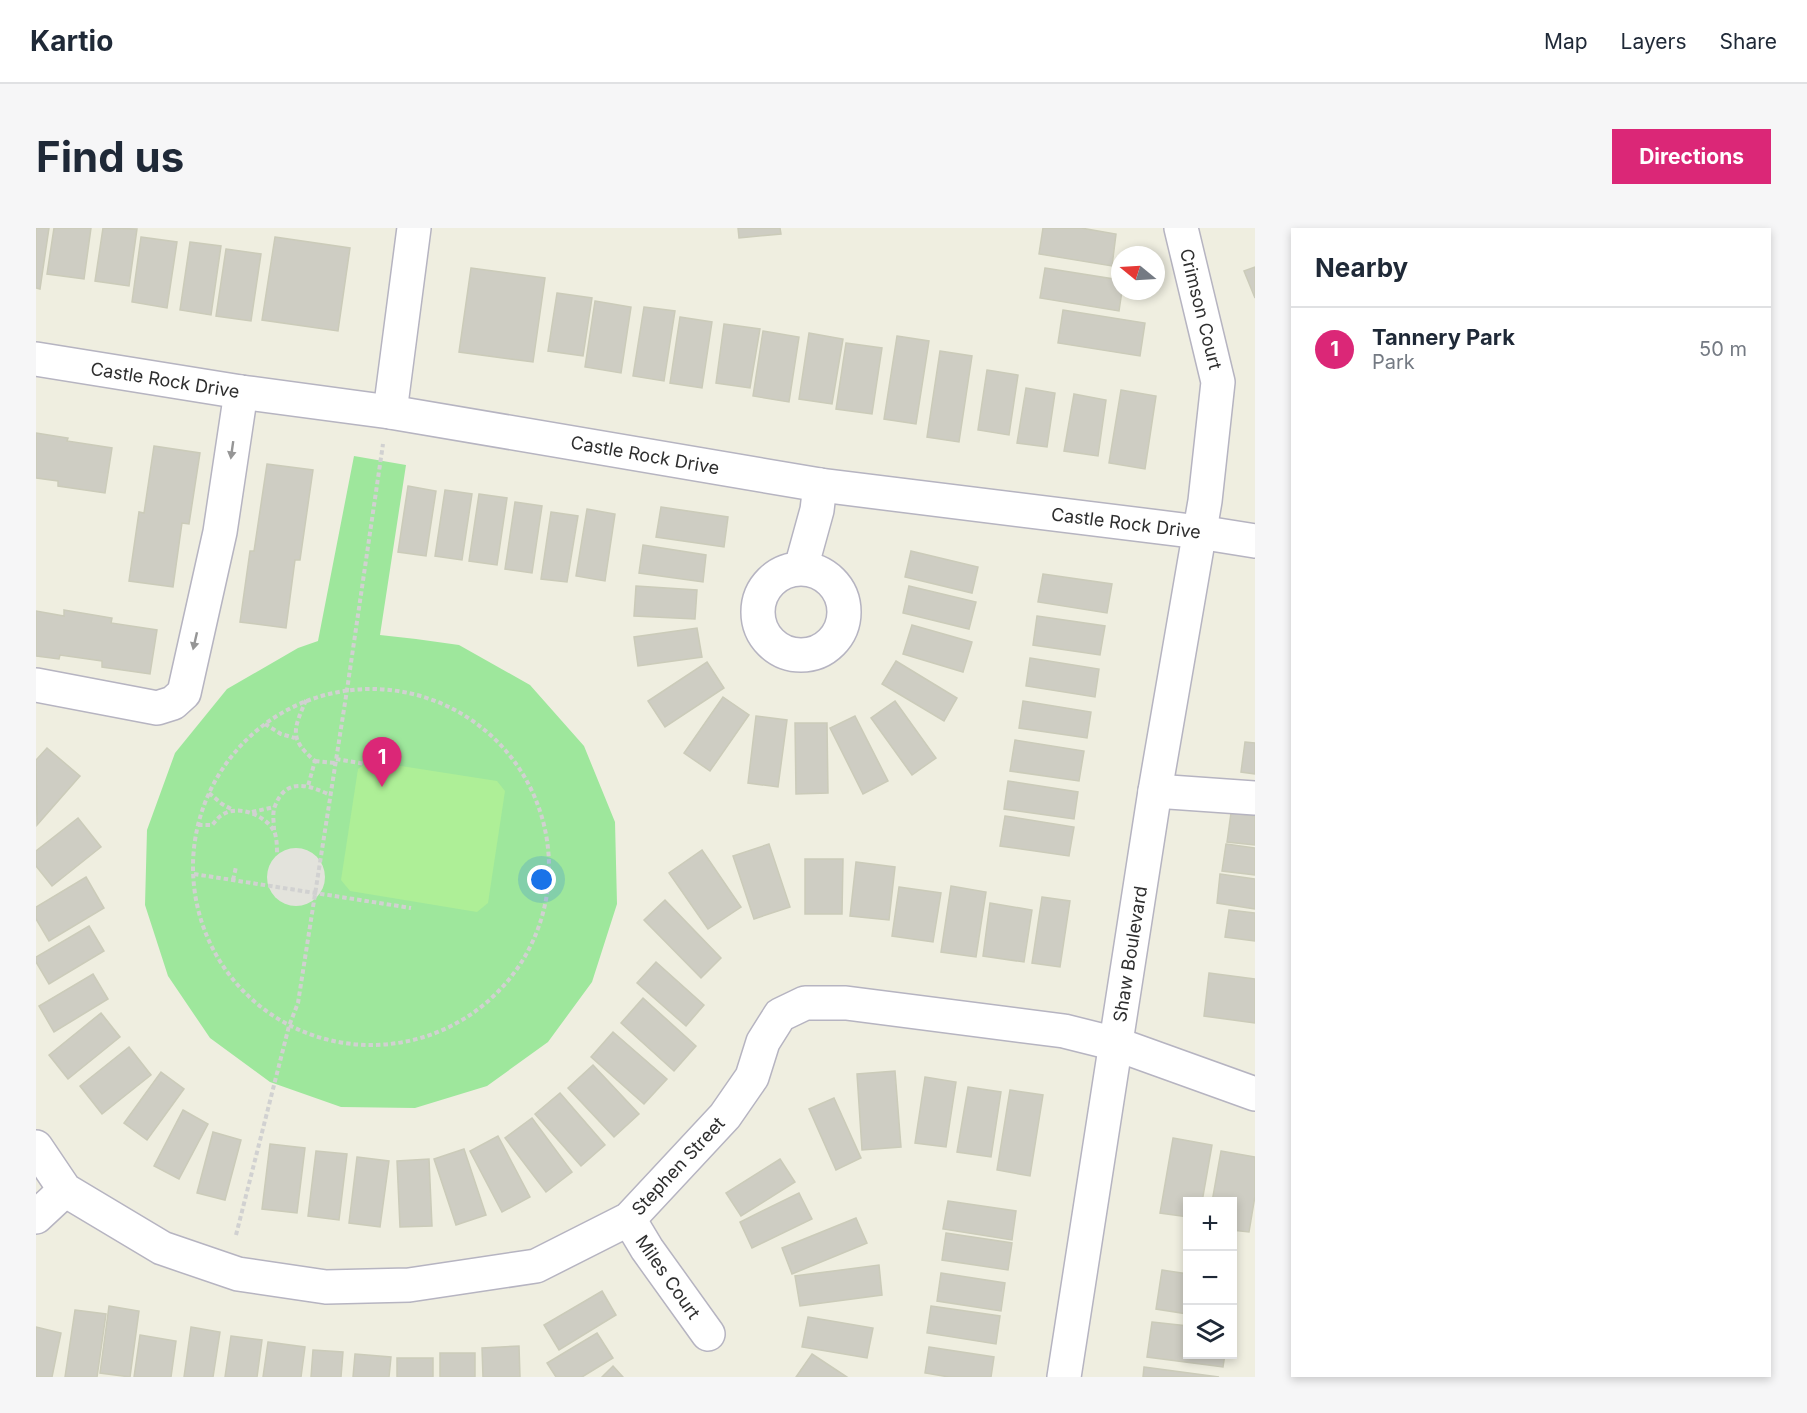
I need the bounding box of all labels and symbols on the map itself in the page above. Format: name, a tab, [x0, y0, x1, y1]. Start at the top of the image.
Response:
north arrow	[1111, 246, 1165, 300]
street label: Crimson Court	[1176, 246, 1226, 372]
street label: Castle Rock Drive	[89, 358, 241, 402]
street label: Castle Rock Drive	[569, 432, 721, 478]
one-way arrow	[227, 440, 236, 459]
street label: Castle Rock Drive	[1050, 503, 1202, 543]
one-way arrow	[190, 632, 200, 650]
pin: 1	[362, 738, 402, 787]
your location	[527, 865, 556, 894]
street label: Shaw Boulevard	[1109, 884, 1151, 1024]
street label: Stephen Street	[627, 1113, 729, 1219]
street label: Miles Court	[631, 1231, 705, 1323]

